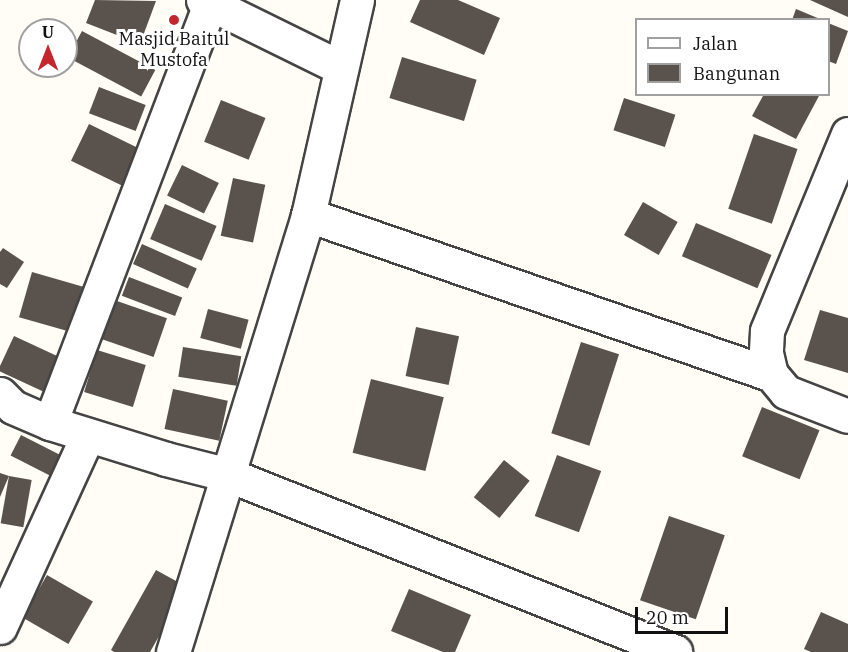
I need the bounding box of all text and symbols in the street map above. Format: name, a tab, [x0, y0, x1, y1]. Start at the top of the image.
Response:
marker: Masjid Baitul Mustofa	[167, 13, 181, 27]
north arrow	[18, 18, 78, 78]
legend	[635, 18, 830, 96]
text: U	[42, 22, 54, 42]
place label: Masjid Baitul Mustofa	[118, 29, 230, 72]
text: Jalan	[693, 32, 738, 55]
text: Bangunan	[693, 62, 780, 85]
scale bar	[638, 595, 731, 633]
text: 20 m	[646, 606, 689, 629]

